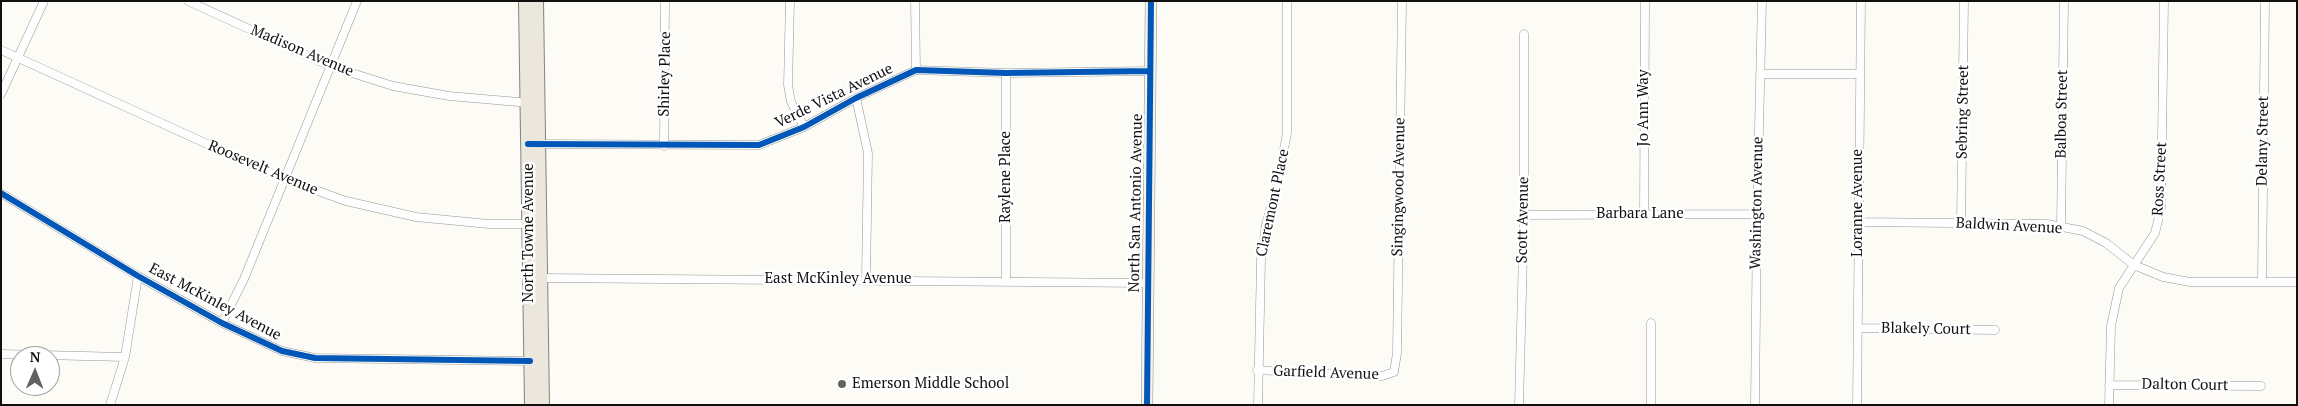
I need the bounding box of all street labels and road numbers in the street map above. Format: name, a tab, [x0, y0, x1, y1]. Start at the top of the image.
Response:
street label: Madison Avenue	[248, 21, 356, 81]
street label: Shirley Place	[655, 31, 675, 117]
street label: Verde Vista Avenue	[772, 60, 896, 132]
street label: Sebring Street	[1953, 65, 1973, 159]
street label: Balboa Street	[2052, 69, 2072, 159]
street label: Jo Ann Way	[1635, 70, 1653, 146]
street label: Delany Street	[2253, 96, 2273, 186]
street label: North San Antonio Avenue	[1125, 114, 1147, 292]
street label: Singingwood Avenue	[1389, 117, 1409, 257]
street label: Raylene Place	[997, 131, 1015, 223]
street label: Washington Avenue	[1747, 136, 1767, 270]
street label: Roosevelt Avenue	[205, 137, 321, 199]
street label: Ross Street	[2149, 141, 2171, 217]
street label: Claremont Place	[1253, 147, 1293, 259]
street label: Loranne Avenue	[1849, 149, 1867, 257]
street label: North Towne Avenue	[520, 163, 538, 303]
street label: Scott Avenue	[1513, 176, 1533, 264]
street label: Barbara Lane	[1596, 205, 1684, 223]
street label: Baldwin Avenue	[1955, 214, 2063, 238]
street label: East McKinley Avenue	[146, 259, 284, 345]
street label: East McKinley Avenue	[764, 270, 912, 288]
street label: Blakely Court	[1881, 319, 1971, 339]
street label: Garfield Avenue	[1273, 362, 1379, 384]
street label: Dalton Court	[2142, 375, 2228, 395]

